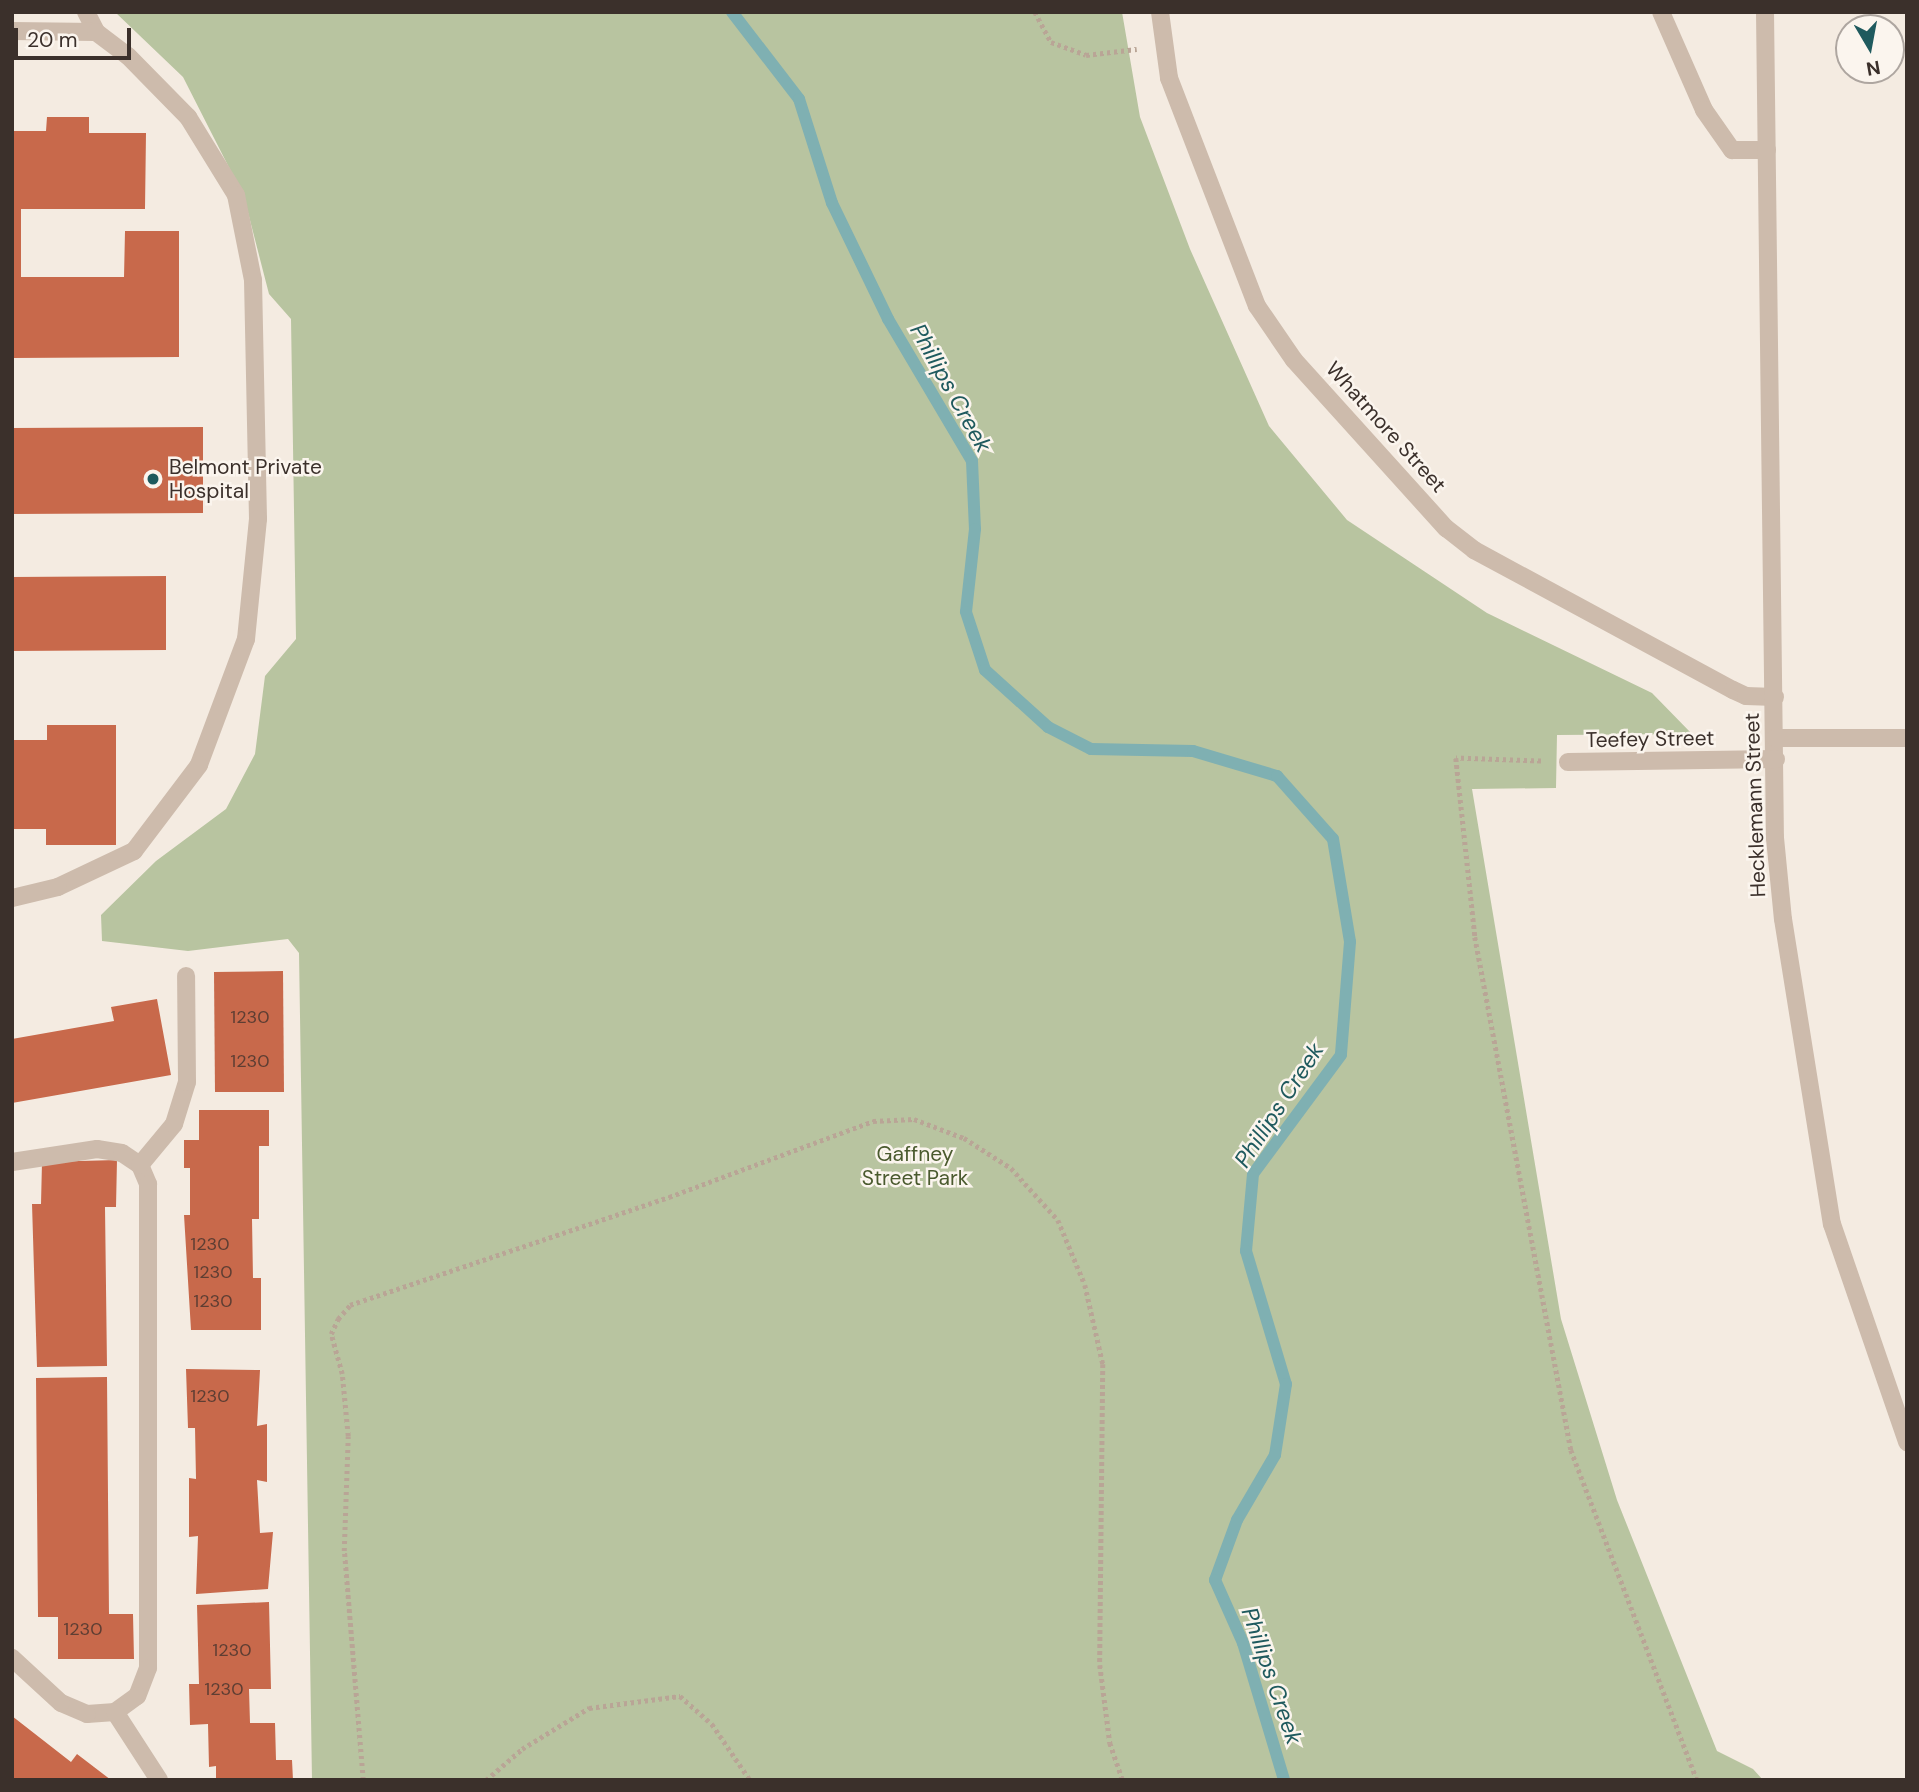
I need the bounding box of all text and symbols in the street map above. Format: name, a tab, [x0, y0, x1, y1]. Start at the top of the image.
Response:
scale bar	[18, 14, 135, 58]
north arrow	[1835, 14, 1905, 84]
text: 20 m	[27, 26, 78, 54]
text: N	[1864, 55, 1882, 82]
water label: Phillips Creek	[904, 319, 998, 457]
street label: Whatmore Street	[1321, 356, 1451, 498]
place label: Belmont Private Hospital	[169, 454, 322, 504]
marker: Belmont Private Hospital	[143, 469, 163, 489]
street label: Hecklemann Street	[1739, 712, 1771, 898]
street label: Teefey Street	[1585, 725, 1715, 753]
house number: 1230	[231, 1006, 269, 1028]
water label: Phillips Creek	[1228, 1037, 1330, 1173]
house number: 1230	[231, 1050, 269, 1072]
park label: Gaffney Street Park	[862, 1141, 968, 1191]
house number: 1230	[191, 1233, 229, 1255]
house number: 1230	[194, 1261, 232, 1283]
house number: 1230	[194, 1290, 232, 1312]
house number: 1230	[191, 1385, 229, 1407]
water label: Phillips Creek	[1236, 1604, 1308, 1748]
house number: 1230	[64, 1618, 102, 1640]
house number: 1230	[213, 1639, 251, 1661]
house number: 1230	[205, 1678, 243, 1700]

